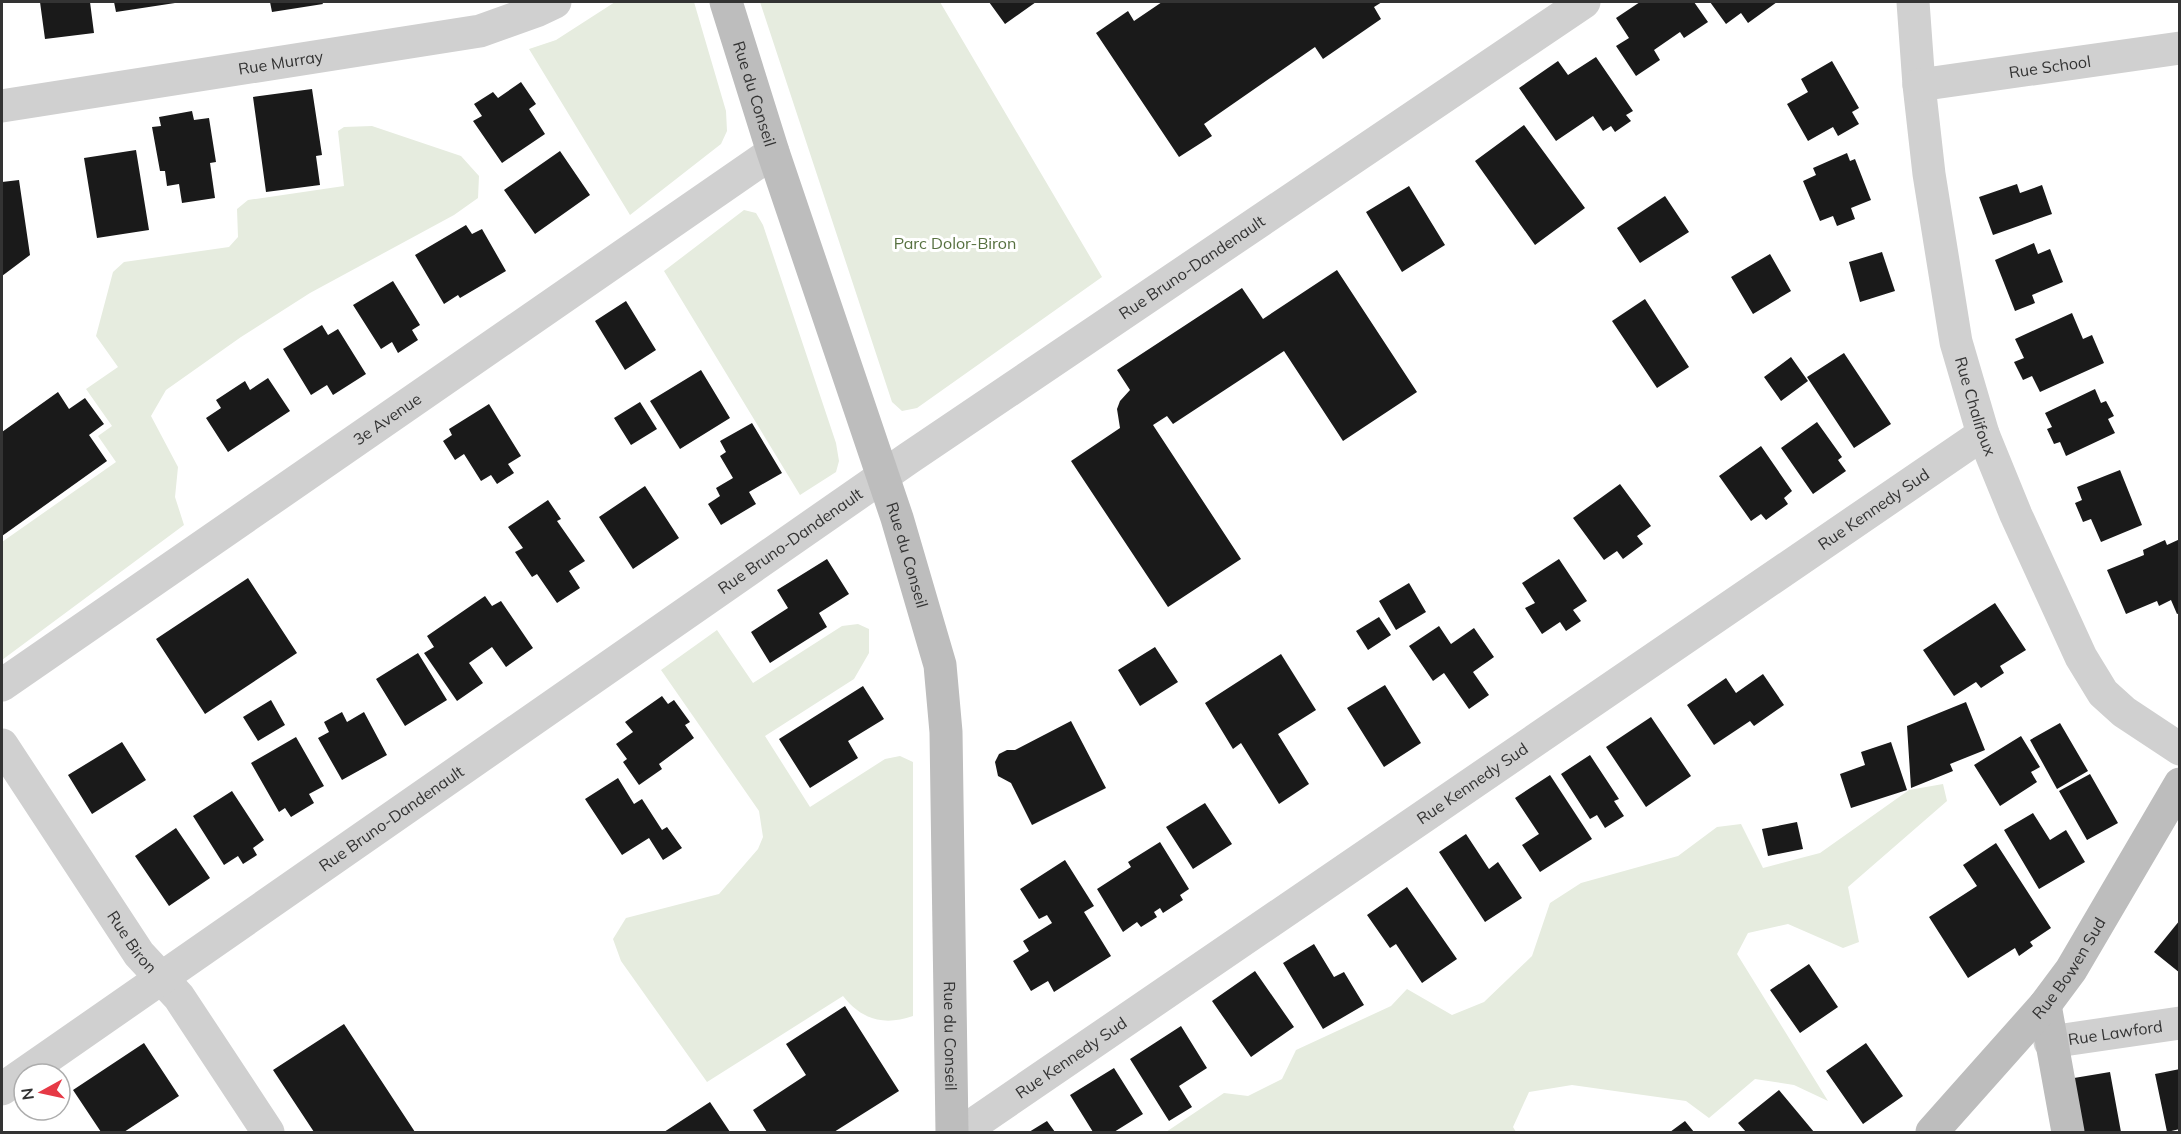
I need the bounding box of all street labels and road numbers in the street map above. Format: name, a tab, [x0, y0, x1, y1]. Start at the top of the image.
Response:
street label: Rue du Conseil	[729, 38, 781, 149]
street label: Rue Murray	[237, 46, 325, 79]
street label: Rue School	[2007, 51, 2092, 82]
street label: Rue Bruno-Dandenault	[1115, 210, 1269, 323]
street label: Rue Chalifoux	[1951, 354, 2001, 459]
street label: 3e Avenue	[349, 388, 425, 449]
street label: Rue Kennedy Sud	[1814, 464, 1933, 554]
street label: Rue Bruno-Dandenault	[714, 483, 867, 598]
street label: Rue du Conseil	[882, 499, 933, 610]
street label: Rue Kennedy Sud	[1413, 738, 1532, 828]
street label: Rue Bruno-Dandenault	[315, 761, 468, 876]
street label: Rue Biron	[103, 907, 161, 977]
street label: Rue Bowen Sud	[2028, 914, 2110, 1023]
street label: Rue du Conseil	[940, 981, 961, 1091]
street label: Rue Kennedy Sud	[1011, 1012, 1130, 1103]
street label: Rue Lawford	[2067, 1016, 2164, 1049]

